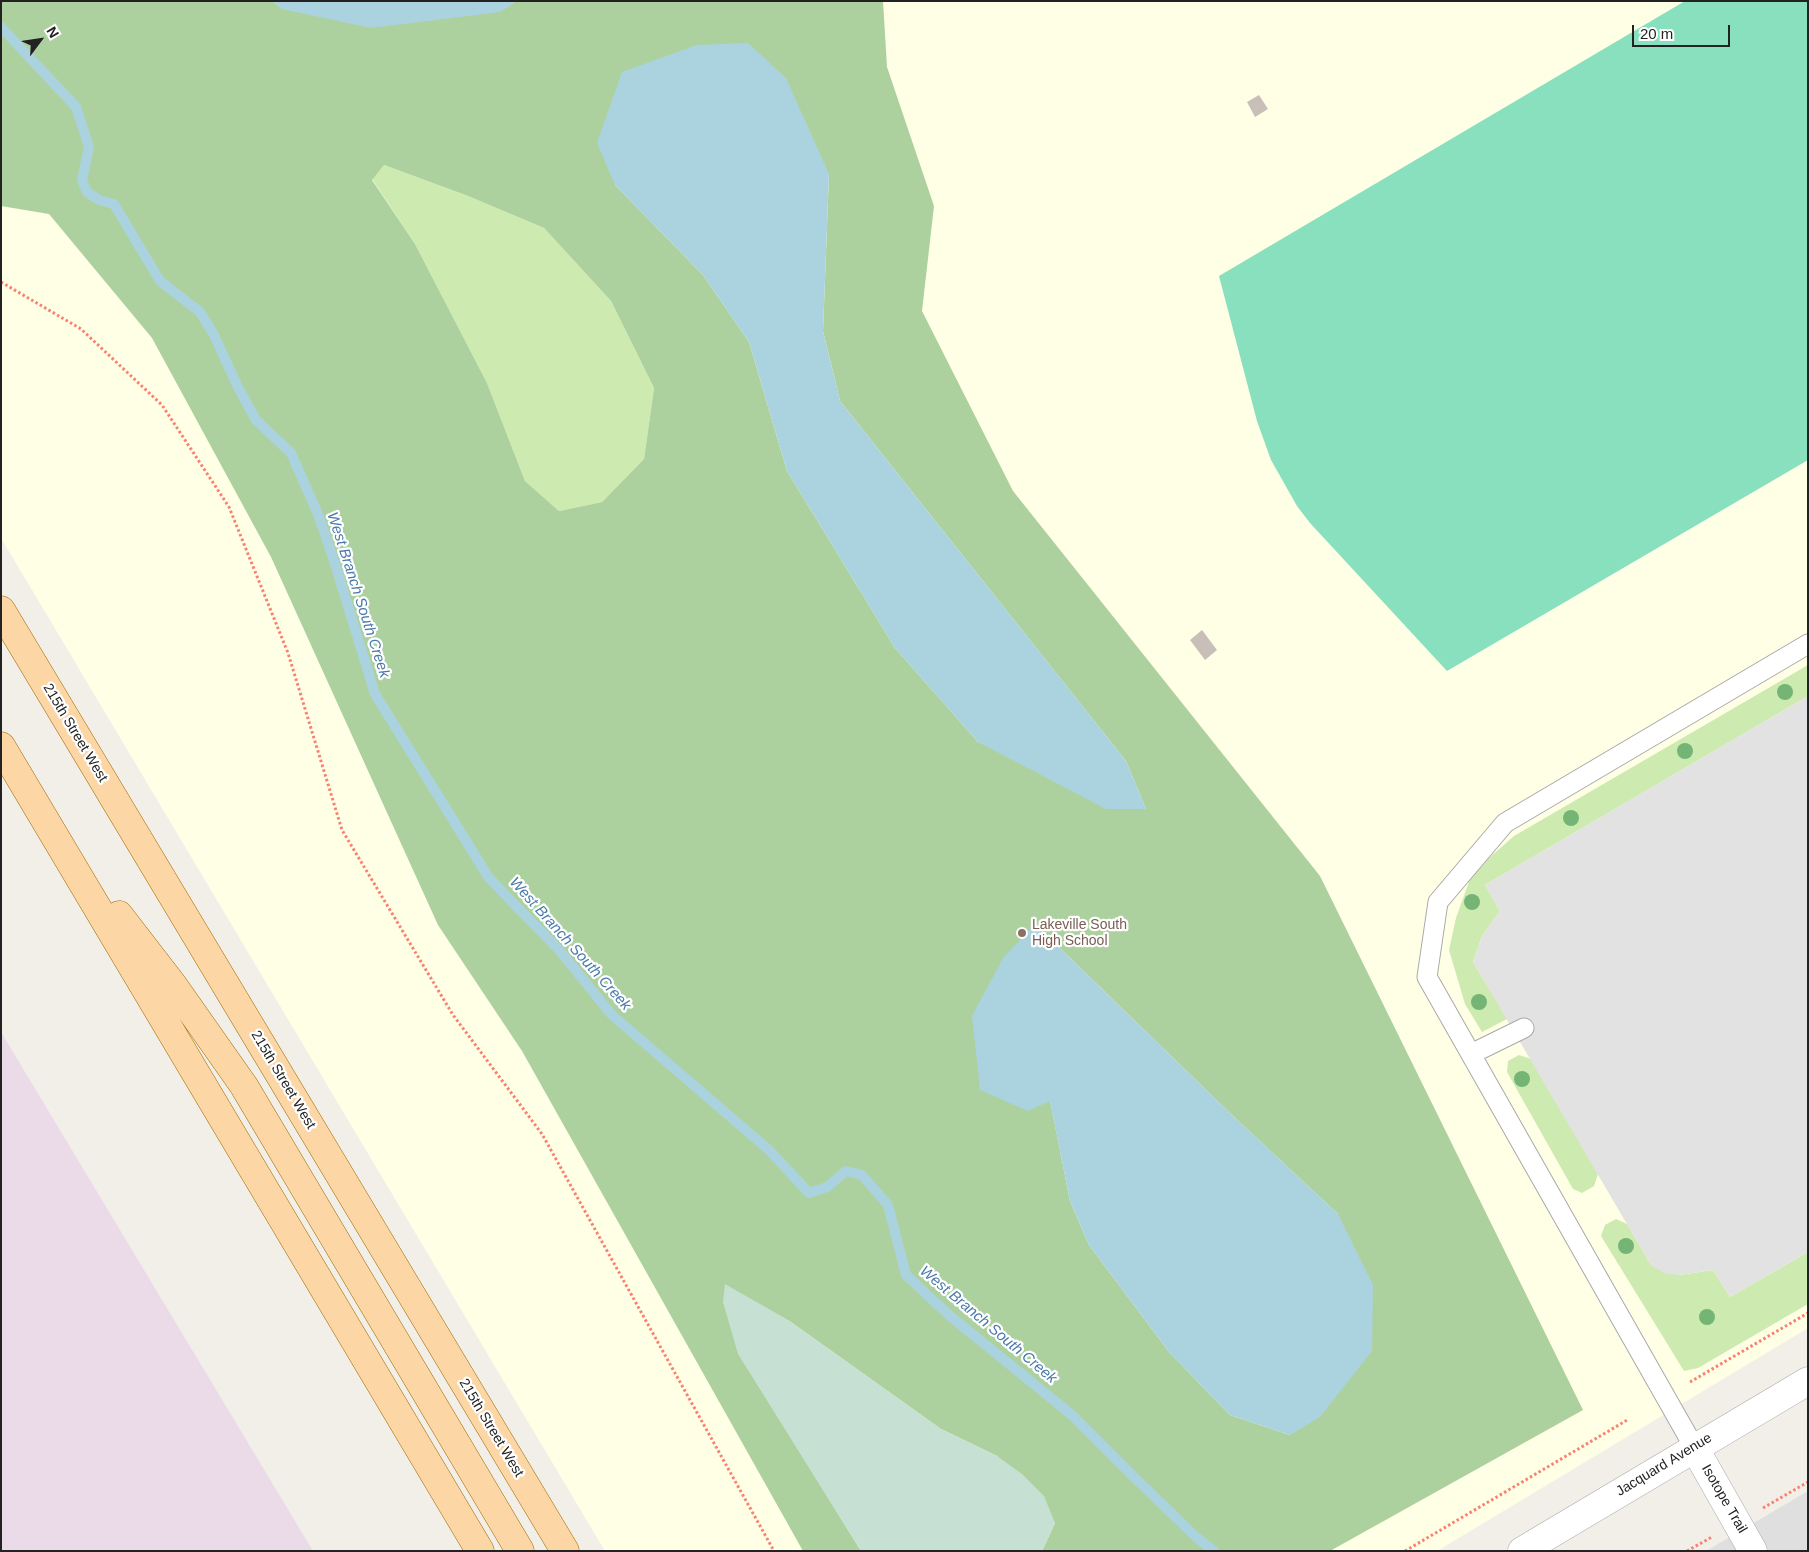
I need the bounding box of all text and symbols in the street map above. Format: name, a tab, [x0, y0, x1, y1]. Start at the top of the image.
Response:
north arrow	[15, 15, 65, 65]
scale bar	[1634, 15, 1732, 47]
text: N	[43, 24, 62, 41]
text: 20 m	[1640, 25, 1673, 42]
water label: West Branch South Creek	[323, 510, 393, 680]
street label: 215th Street West	[39, 681, 111, 785]
water label: West Branch South Creek	[505, 874, 635, 1014]
place label: Lakeville South High School	[1032, 917, 1127, 950]
marker: Lakeville South High School	[1016, 927, 1028, 939]
street label: 215th Street West	[247, 1028, 319, 1132]
water label: West Branch South Creek	[916, 1262, 1060, 1388]
street label: 215th Street West	[455, 1376, 527, 1480]
street label: Jacquard Avenue	[1613, 1430, 1715, 1500]
street label: Isotope Trail	[1698, 1462, 1750, 1536]

